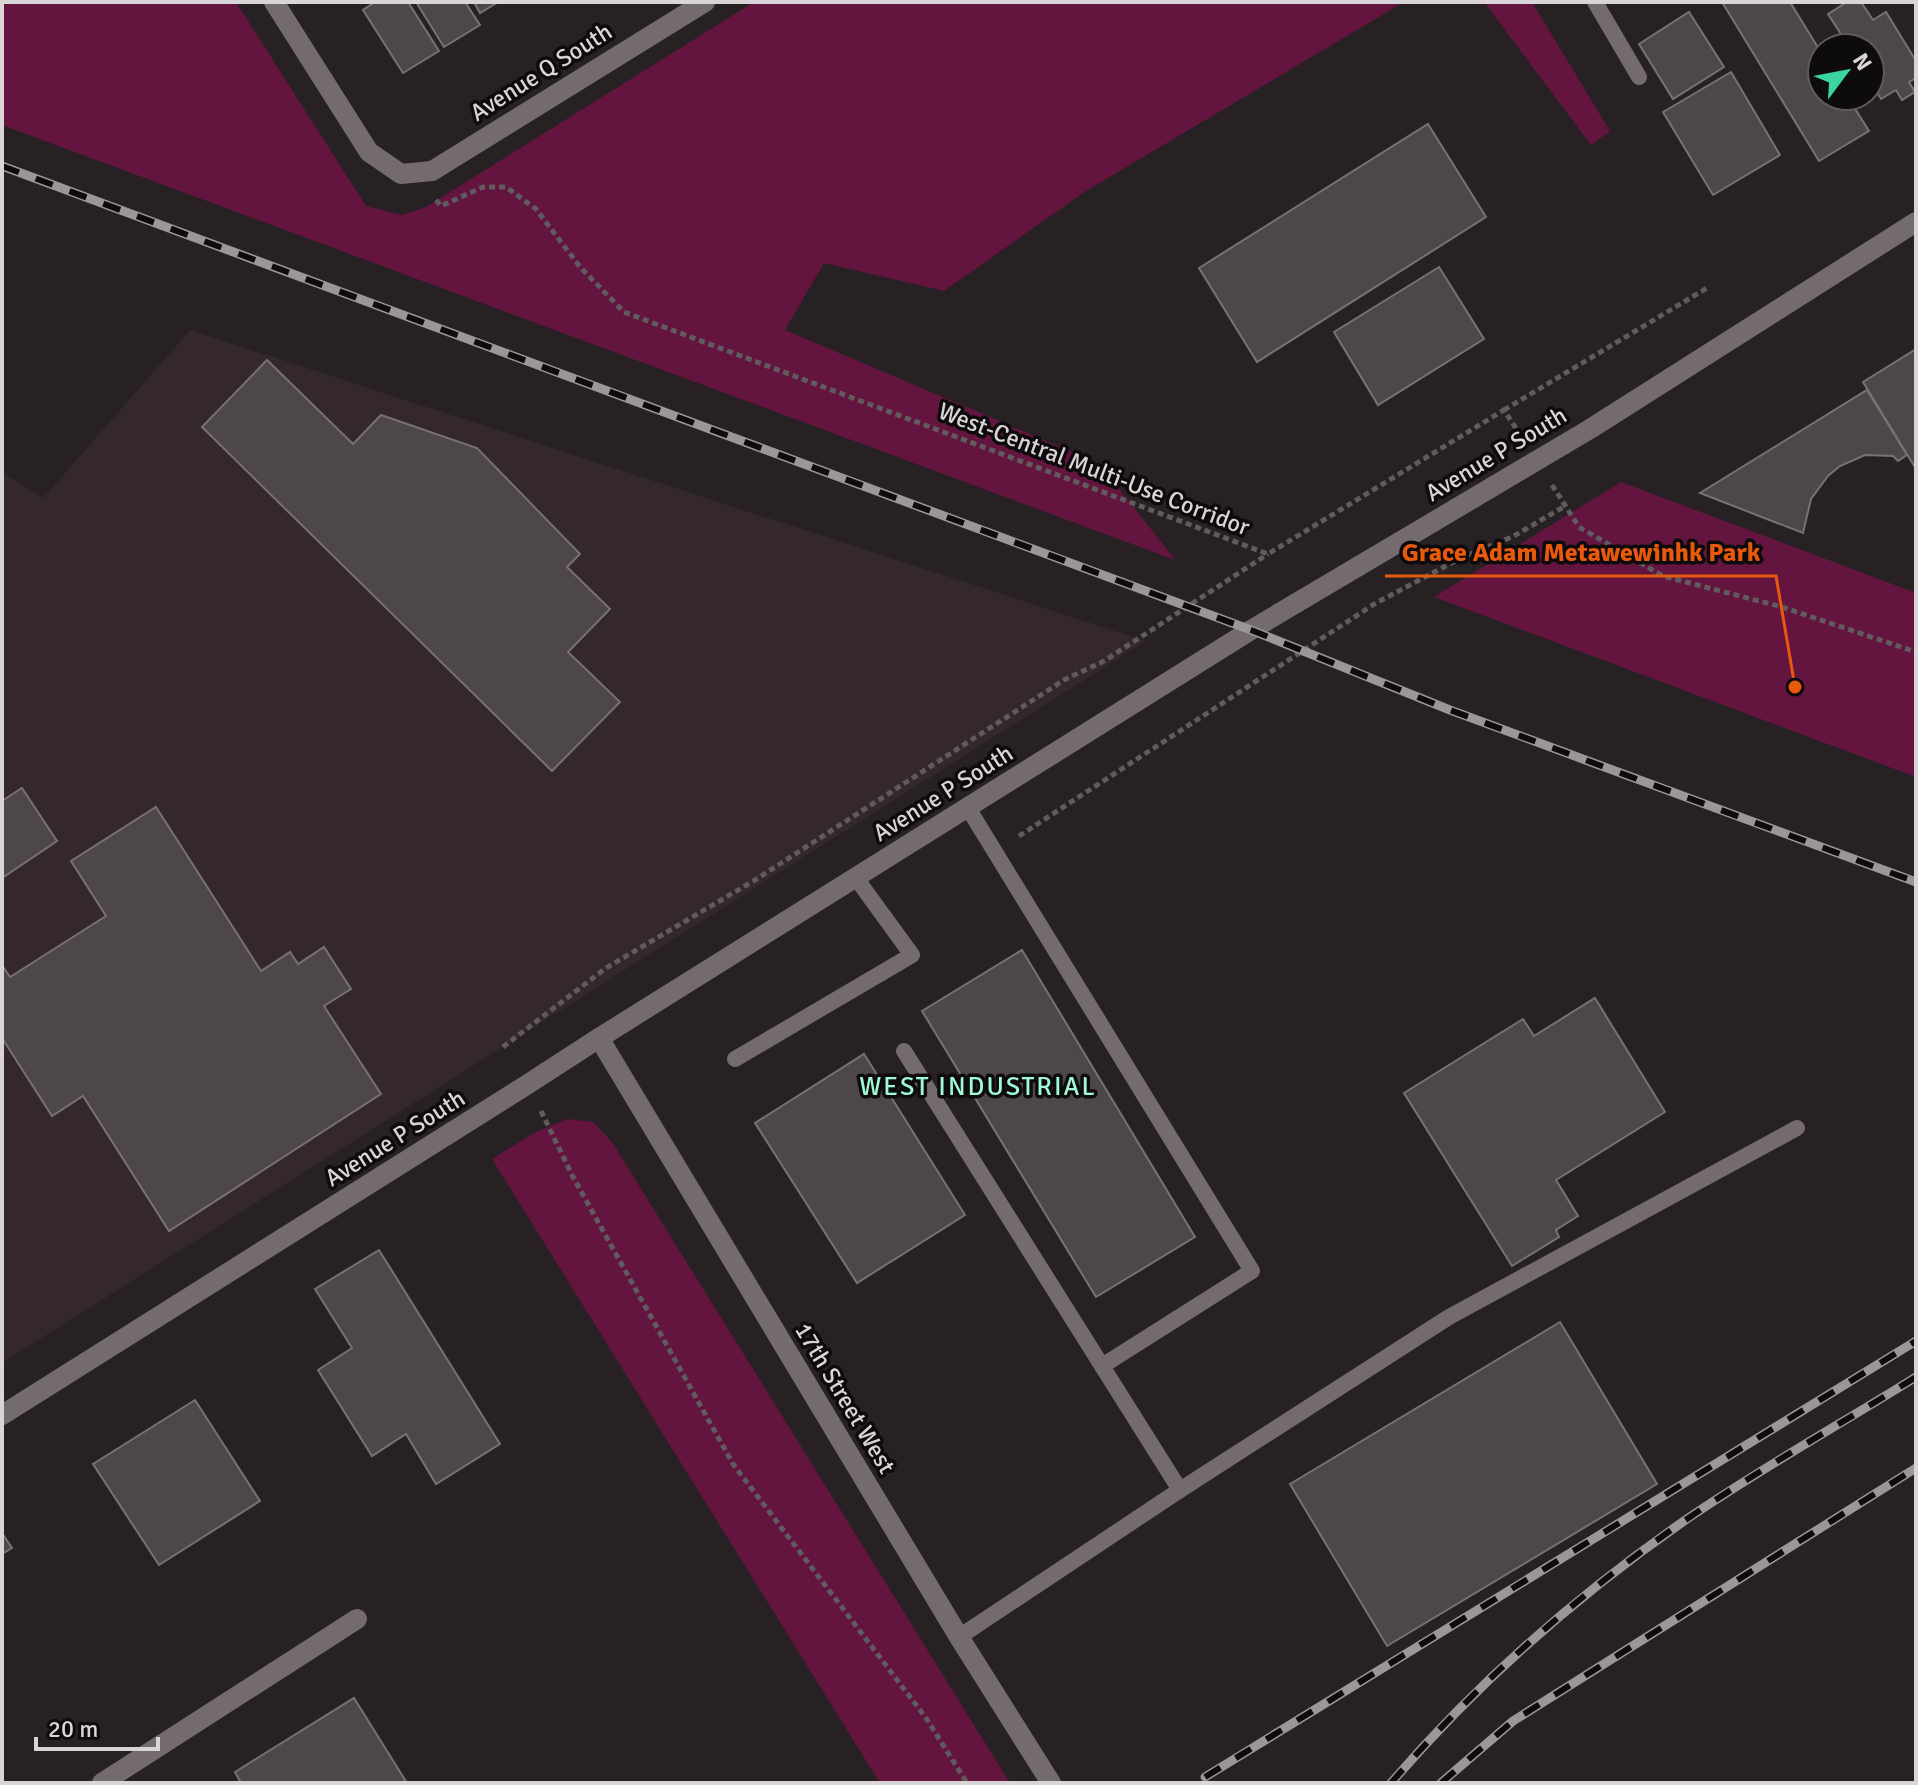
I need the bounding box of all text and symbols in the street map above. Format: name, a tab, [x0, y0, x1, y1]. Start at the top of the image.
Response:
street label: Avenue Q South	[464, 16, 618, 128]
north arrow	[1806, 32, 1886, 112]
text: N	[1847, 48, 1878, 75]
street label: West-Central Multi-Use Corridor	[934, 396, 1254, 542]
street label: Avenue P South	[1420, 400, 1572, 508]
callout: Grace Adam Metawewinhk Park	[1385, 526, 1776, 576]
text: Grace Adam Metawewinhk Park	[1402, 537, 1761, 569]
street label: Avenue P South	[867, 738, 1019, 848]
district label: WEST INDUSTRIAL	[859, 1071, 1097, 1103]
street label: Avenue P South	[319, 1083, 471, 1193]
street label: 17th Street West	[788, 1317, 902, 1479]
scale bar	[36, 1701, 158, 1751]
text: 20 m	[48, 1714, 98, 1744]

